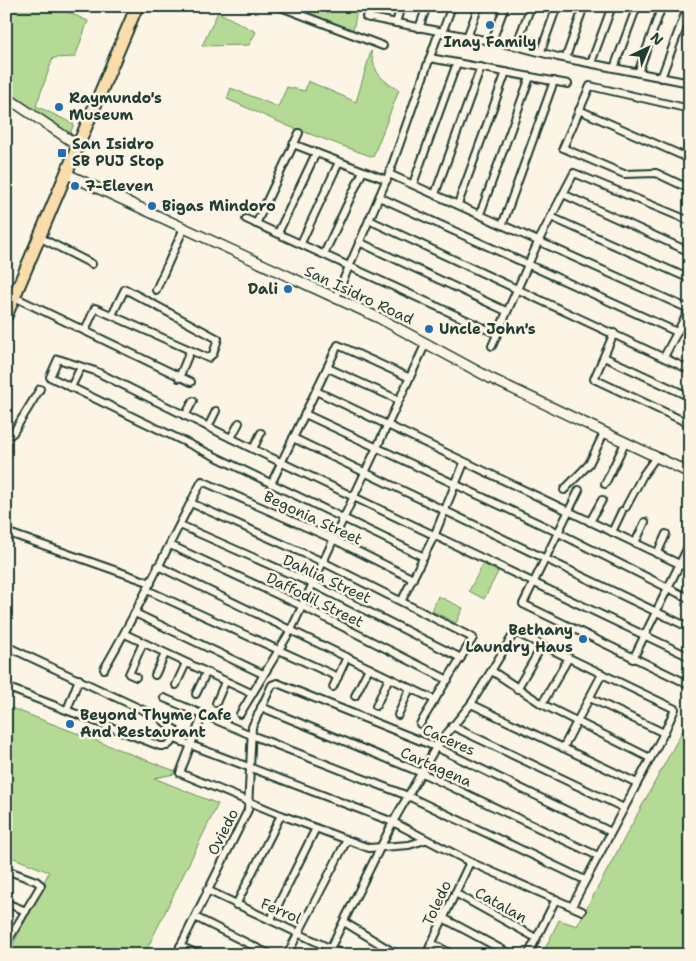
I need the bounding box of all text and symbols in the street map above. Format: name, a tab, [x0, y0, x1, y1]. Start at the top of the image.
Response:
marker: Inay Family	[484, 19, 496, 31]
north arrow	[624, 22, 674, 72]
text: N	[647, 28, 667, 49]
place label: Inay Family	[443, 32, 537, 52]
place label: Raymundo's Museum	[69, 88, 162, 125]
marker: Raymundo's Museum	[53, 101, 65, 113]
place label: San Isidro SB PUJ Stop	[72, 134, 164, 171]
marker: San Isidro SB PUJ Stop	[56, 147, 68, 159]
place label: 7-Eleven	[85, 176, 154, 196]
marker: 7-Eleven	[69, 180, 81, 192]
place label: Bigas Mindoro	[162, 196, 276, 216]
marker: Bigas Mindoro	[146, 200, 158, 212]
street label: San Isidro Road	[301, 261, 417, 329]
place label: Dali	[248, 279, 278, 299]
marker: Dali	[282, 283, 294, 295]
place label: Uncle John's	[439, 319, 536, 339]
marker: Uncle John's	[423, 323, 435, 335]
street label: Begonia Street	[260, 486, 366, 550]
street label: Dahlia Street	[280, 550, 374, 608]
street label: Daffodil Street	[263, 568, 367, 632]
place label: Bethany Laundry Haus	[465, 620, 573, 657]
marker: Bethany Laundry Haus	[577, 633, 589, 645]
place label: Beyond Thyme Cafe And Restaurant	[80, 705, 232, 742]
marker: Beyond Thyme Cafe And Restaurant	[64, 718, 76, 730]
street label: Caceres	[419, 720, 479, 760]
street label: Cartagena	[397, 742, 475, 792]
street label: Oviedo	[203, 805, 243, 859]
street label: Toledo	[418, 877, 456, 929]
street label: Catalan	[471, 883, 531, 927]
street label: Ferrol	[258, 893, 305, 929]

